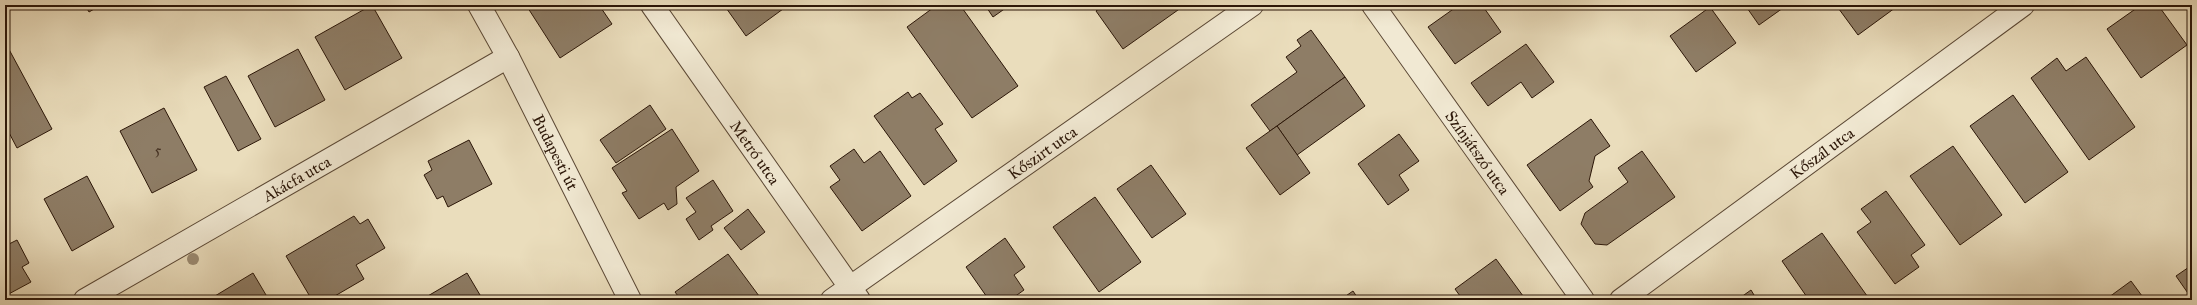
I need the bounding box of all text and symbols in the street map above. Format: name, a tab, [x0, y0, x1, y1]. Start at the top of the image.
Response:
street label: Színjátszó utca	[1442, 107, 1514, 198]
street label: Budapesti út	[529, 111, 583, 193]
street label: Metró utca	[726, 117, 785, 188]
street label: Kőszirt utca	[1004, 121, 1081, 183]
street label: Kőszál utca	[1786, 123, 1858, 182]
house number: 5	[155, 142, 162, 159]
street label: Akácfa utca	[258, 151, 334, 206]

